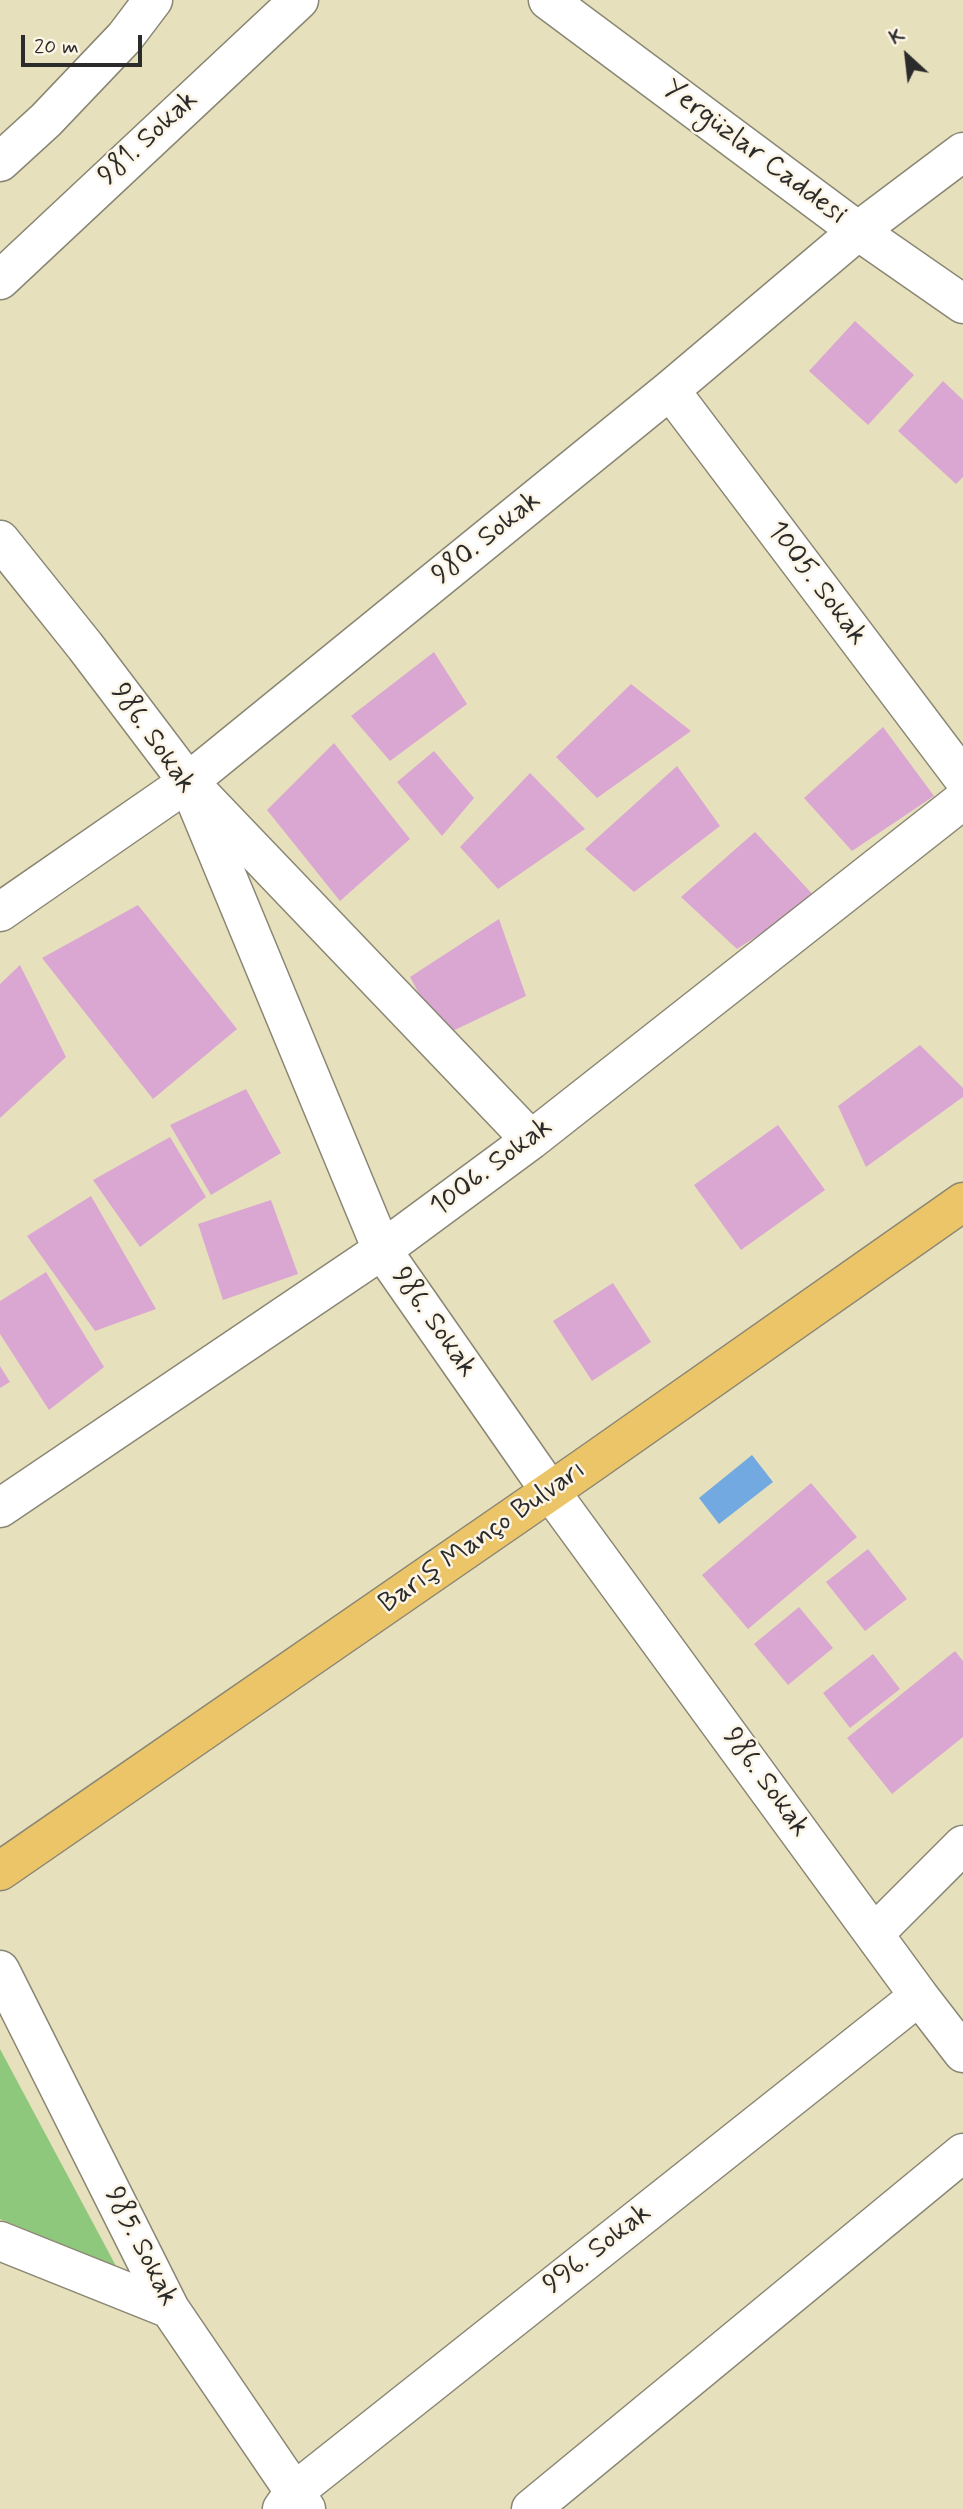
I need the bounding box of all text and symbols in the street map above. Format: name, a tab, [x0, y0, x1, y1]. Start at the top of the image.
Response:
scale bar	[24, 21, 145, 65]
north arrow	[872, 21, 942, 91]
text: K	[886, 23, 909, 51]
text: 20 m	[34, 33, 79, 61]
street label: Yergüzlar Caddesi	[656, 73, 852, 233]
street label: 981. Sokak	[92, 84, 206, 194]
street label: 980. Sokak	[426, 485, 548, 593]
street label: 1005. Sokak	[759, 515, 873, 653]
street label: 986. Sokak	[102, 678, 202, 800]
street label: 1006. Sokak	[424, 1111, 560, 1225]
street label: 986. Sokak	[383, 1262, 483, 1384]
street label: Barış Manço Bulvarı	[373, 1454, 593, 1622]
street label: 986. Sokak	[714, 1722, 816, 1844]
street label: 985. Sokak	[96, 2182, 184, 2312]
street label: 996. Sokak	[537, 2197, 659, 2303]

